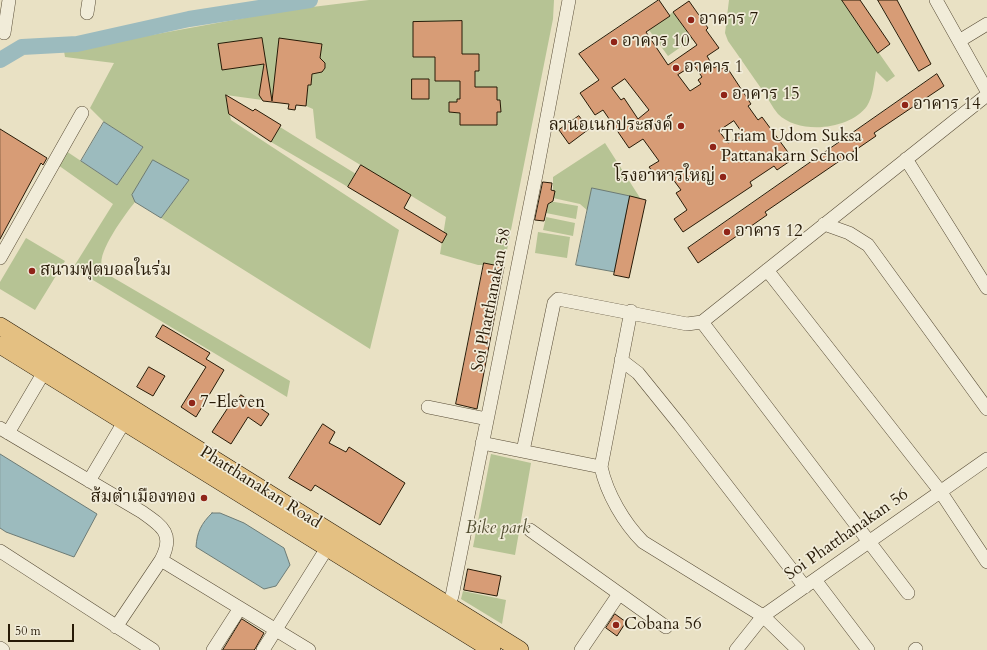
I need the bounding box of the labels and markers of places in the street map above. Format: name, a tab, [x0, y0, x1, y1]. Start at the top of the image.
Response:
place label: อาคาร 7	[699, 10, 758, 30]
marker: อาคาร 7	[686, 15, 696, 25]
place label: อาคาร 10	[622, 32, 690, 52]
marker: อาคาร 10	[609, 37, 619, 47]
place label: อาคาร 1	[684, 58, 743, 78]
marker: อาคาร 1	[671, 63, 681, 73]
place label: อาคาร 15	[732, 85, 800, 105]
marker: อาคาร 15	[719, 90, 729, 100]
place label: อาคาร 14	[913, 95, 981, 115]
marker: อาคาร 14	[900, 100, 910, 110]
place label: ลานอเนกประสงค์	[549, 116, 673, 136]
marker: ลานอเนกประสงค์	[676, 121, 686, 131]
place label: Triam Udom Suksa Pattanakarn School	[721, 127, 862, 167]
marker: Triam Udom Suksa Pattanakarn School	[708, 142, 718, 152]
place label: โรงอาหารใหญ่	[614, 167, 715, 187]
marker: โรงอาหารใหญ่	[718, 172, 728, 182]
place label: อาคาร 12	[735, 222, 803, 242]
marker: อาคาร 12	[722, 227, 732, 237]
place label: สนามฟุตบอลในร่ม	[40, 261, 171, 281]
marker: สนามฟุตบอลในร่ม	[27, 266, 37, 276]
place label: 7-Eleven	[200, 393, 265, 413]
marker: 7-Eleven	[187, 398, 197, 408]
place label: ส้มตำเมืองทอง	[90, 488, 196, 508]
marker: ส้มตำเมืองทอง	[199, 493, 209, 503]
place label: Cobana 56	[624, 615, 702, 635]
marker: Cobana 56	[611, 620, 621, 630]

